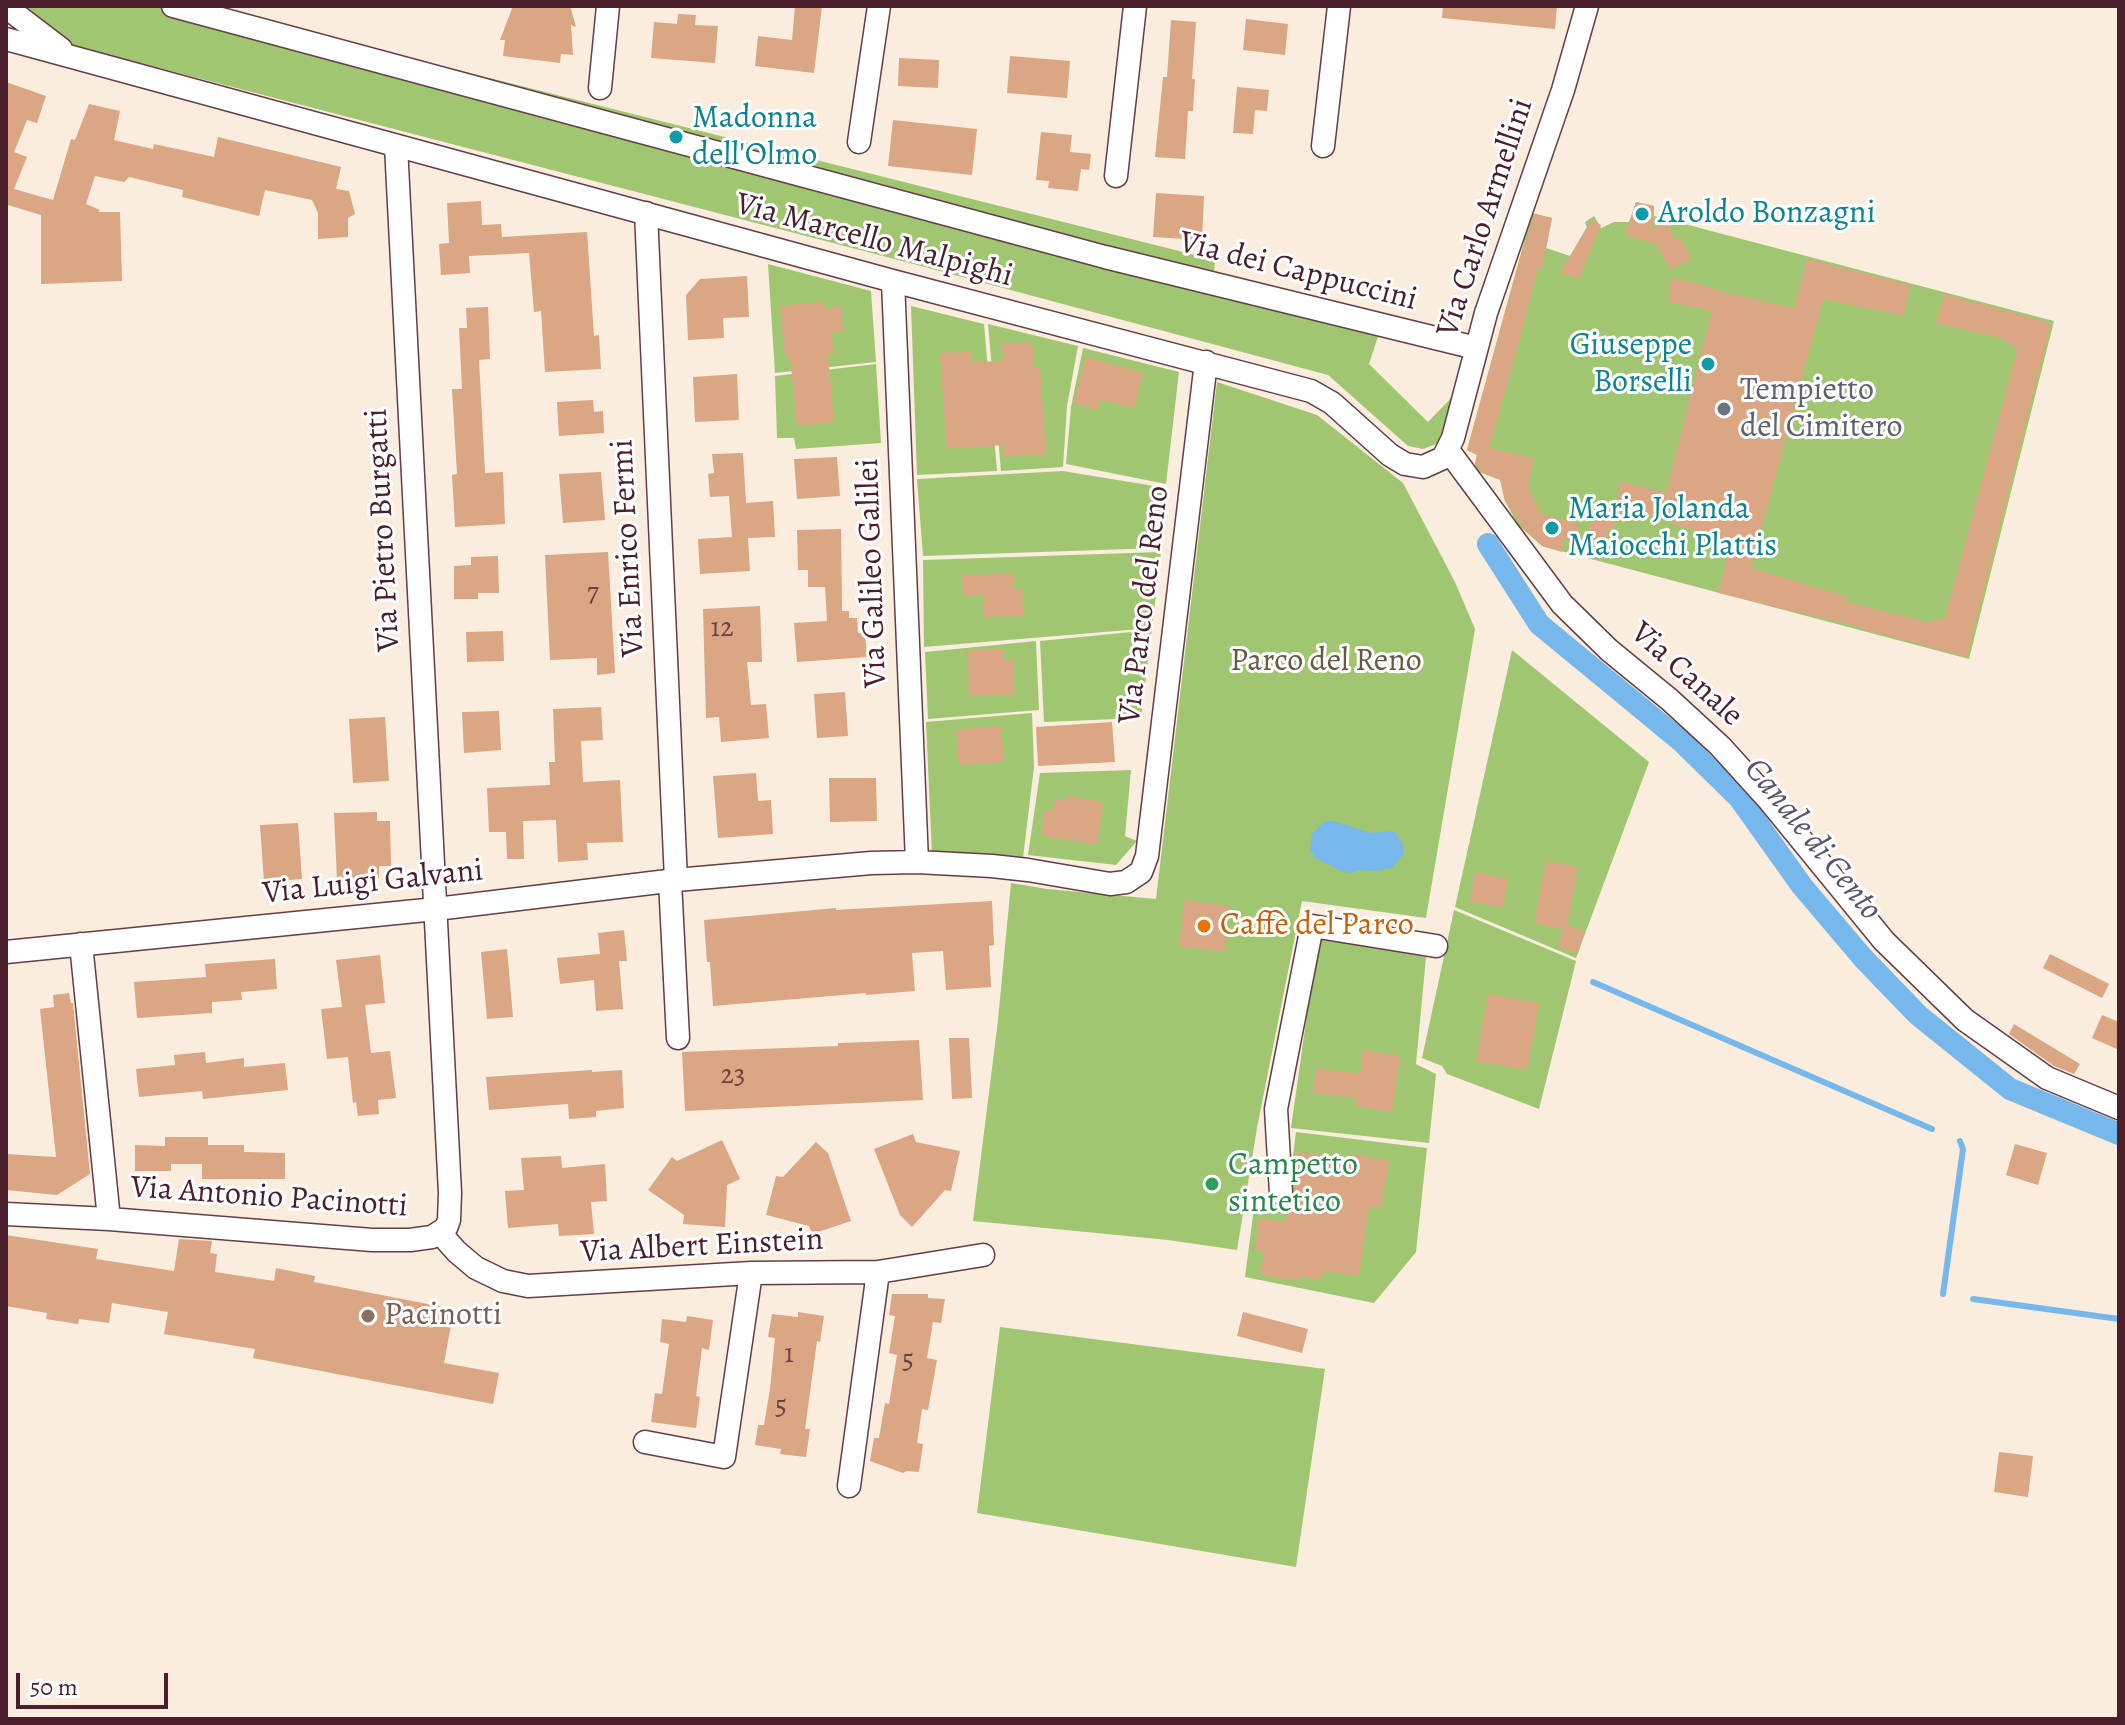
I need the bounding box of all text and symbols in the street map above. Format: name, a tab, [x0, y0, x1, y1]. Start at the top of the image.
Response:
street label: Via Carlo Armellini	[1429, 94, 1543, 342]
place label: Madonna dell'Olmo	[692, 100, 817, 175]
marker: Madonna dell'Olmo	[667, 128, 685, 146]
street label: Via Marcello Malpighi	[731, 186, 1017, 296]
place label: Aroldo Bonzagni	[1658, 195, 1876, 233]
marker: Aroldo Bonzagni	[1633, 205, 1651, 223]
street label: Via dei Cappuccini	[1175, 224, 1421, 320]
place label: Giuseppe Borselli	[1570, 327, 1692, 402]
marker: Giuseppe Borselli	[1699, 355, 1717, 373]
place label: Tempietto del Cimitero	[1740, 372, 1902, 447]
marker: Tempietto del Cimitero	[1715, 400, 1733, 418]
street label: Via Pietro Burgatti	[358, 408, 410, 652]
street label: Via Enrico Fermi	[604, 438, 654, 658]
street label: Via Galileo Galilei	[850, 458, 896, 688]
street label: Via Parco del Reno	[1111, 484, 1179, 726]
place label: Maria Jolanda Maiocchi Plattis	[1568, 491, 1777, 566]
marker: Maria Jolanda Maiocchi Plattis	[1543, 519, 1561, 537]
house number: 7	[587, 577, 599, 611]
house number: 12	[711, 612, 733, 646]
street label: Via Canale	[1622, 615, 1750, 735]
park label: Parco del Reno	[1230, 643, 1422, 681]
water label: Canale di Cento	[1734, 751, 1890, 929]
street label: Via Luigi Galvani	[261, 852, 485, 914]
place label: Caffè del Parco	[1220, 907, 1414, 945]
marker: Caffè del Parco	[1195, 917, 1213, 935]
house number: 23	[721, 1059, 745, 1093]
place label: Campetto sintetico	[1228, 1147, 1358, 1222]
street label: Via Antonio Pacinotti	[129, 1169, 409, 1227]
marker: Campetto sintetico	[1203, 1175, 1221, 1193]
street label: Via Albert Einstein	[580, 1221, 824, 1273]
place label: Pacinotti	[384, 1297, 502, 1335]
marker: Pacinotti	[359, 1307, 377, 1325]
house number: 1	[784, 1338, 794, 1372]
house number: 5	[902, 1344, 914, 1378]
house number: 5	[775, 1390, 787, 1424]
scale bar	[20, 1657, 172, 1707]
text: 50 m	[30, 1671, 78, 1703]

